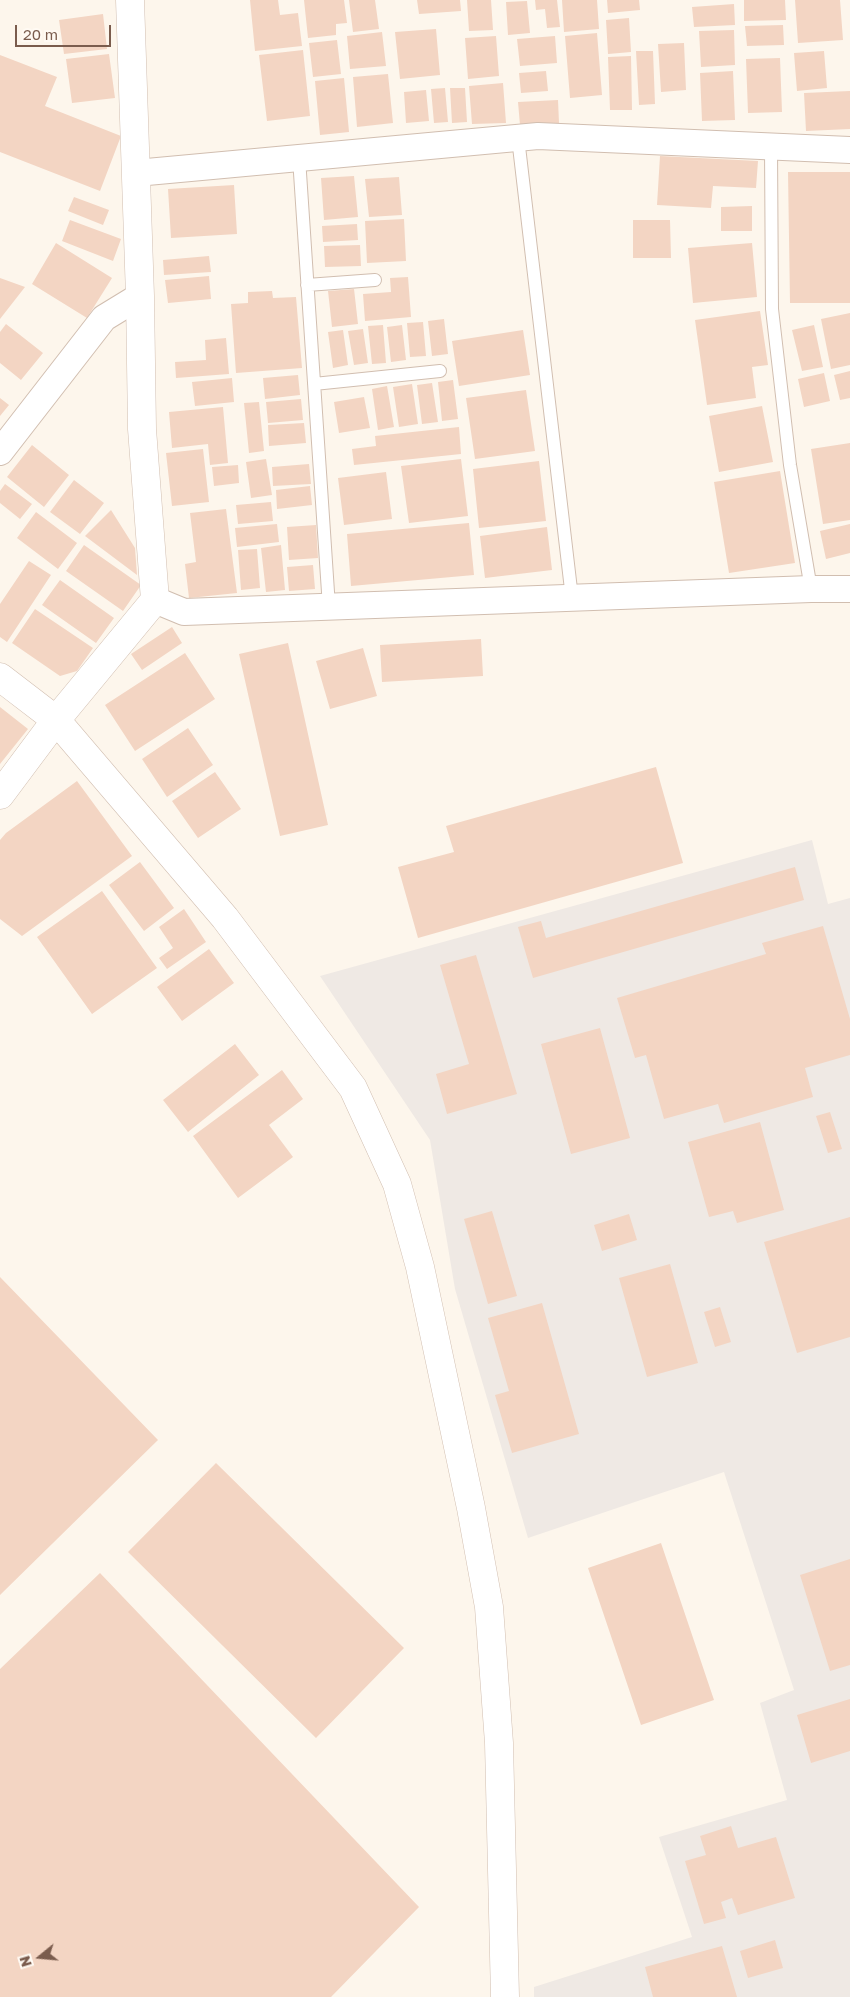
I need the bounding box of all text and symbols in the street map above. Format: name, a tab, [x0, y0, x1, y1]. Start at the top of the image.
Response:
scale bar	[18, 15, 114, 47]
text: 20 m	[23, 25, 58, 43]
north arrow	[15, 1932, 65, 1982]
text: N	[15, 1954, 35, 1969]

